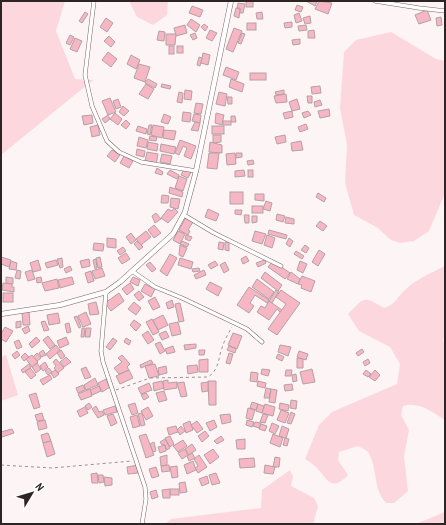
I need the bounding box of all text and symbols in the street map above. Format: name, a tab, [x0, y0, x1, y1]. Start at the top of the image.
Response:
north arrow	[12, 473, 52, 513]
text: N	[32, 480, 47, 494]

